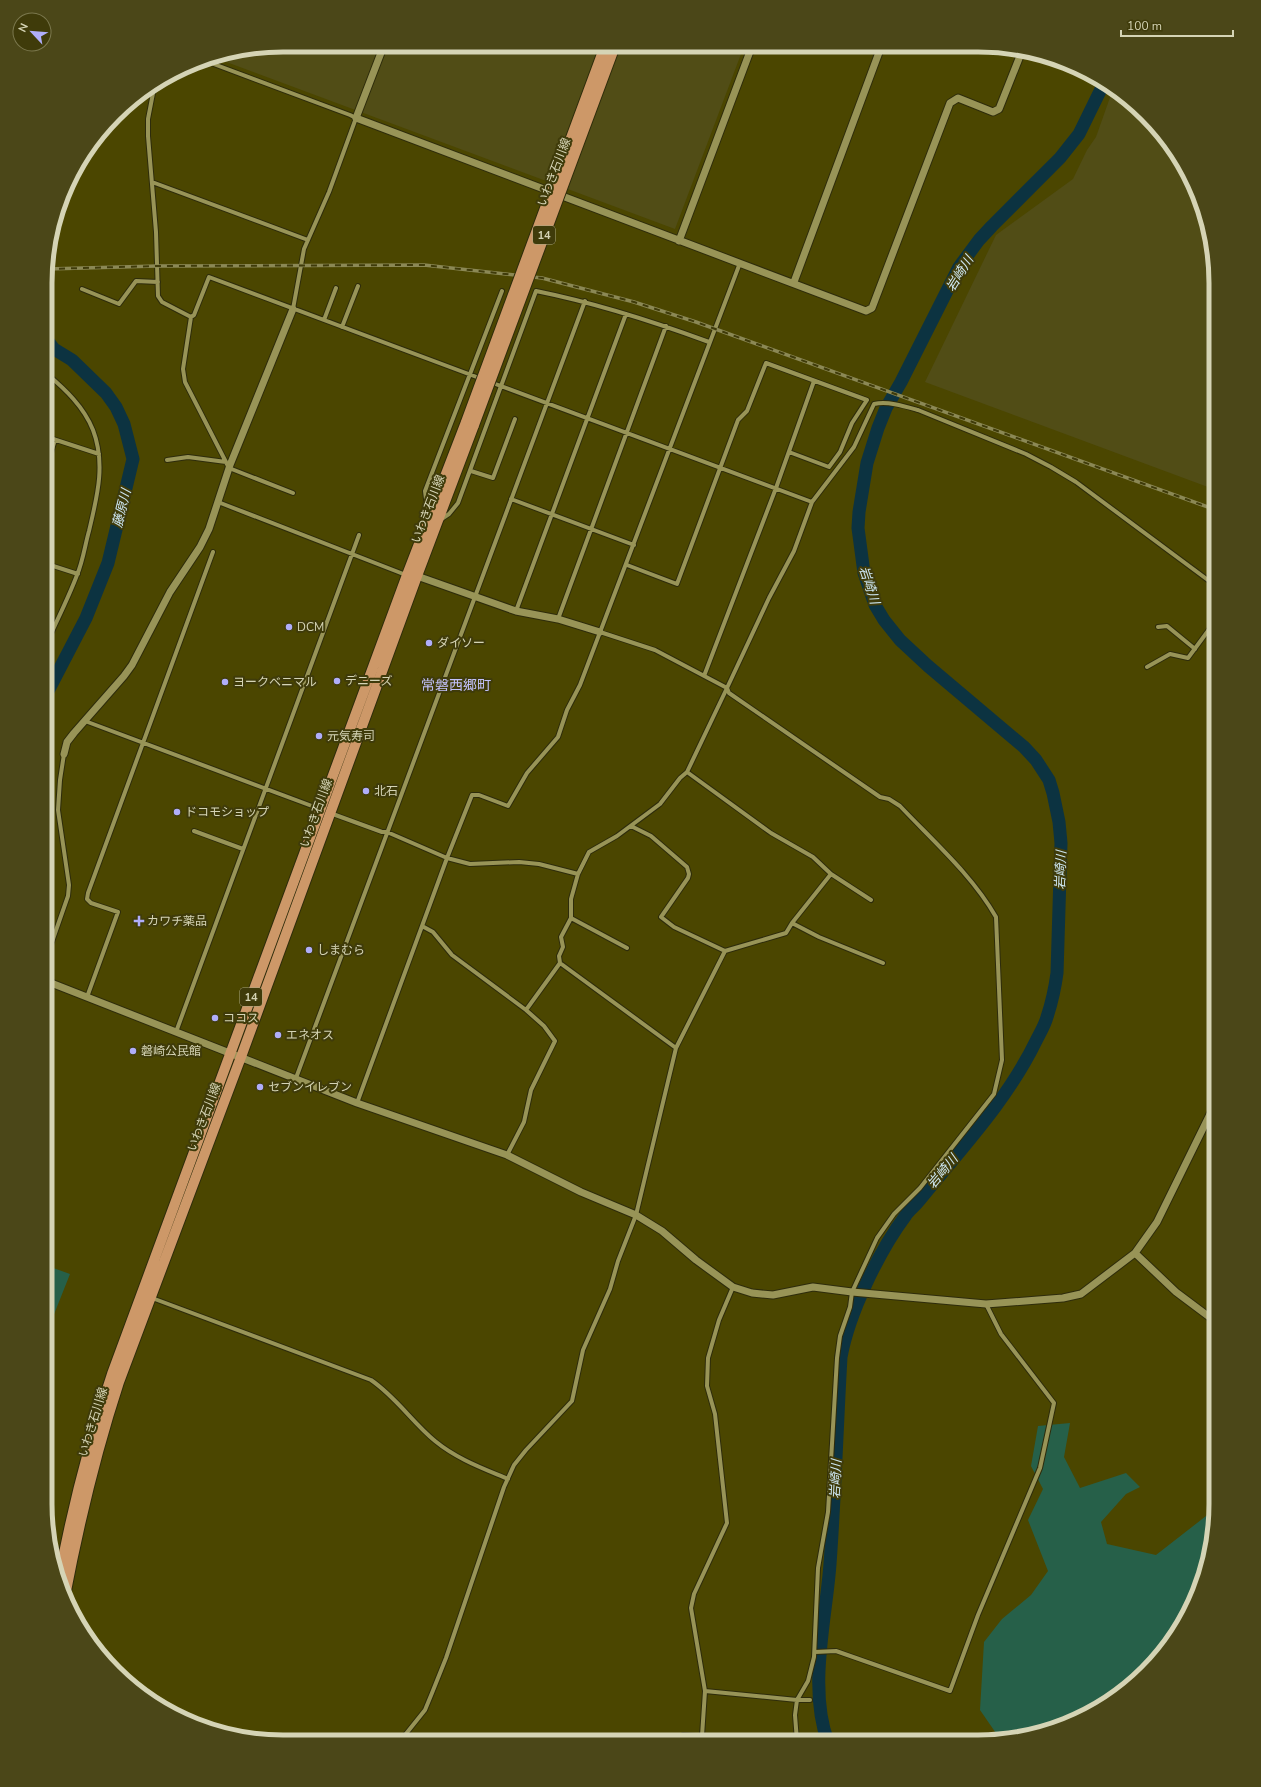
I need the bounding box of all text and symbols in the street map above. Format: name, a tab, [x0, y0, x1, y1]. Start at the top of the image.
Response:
north arrow	[12, 12, 52, 52]
scale bar	[1121, 12, 1233, 38]
text: 100 m	[1127, 18, 1162, 34]
text: N	[15, 21, 32, 35]
street label: いわき石川線	[534, 136, 574, 208]
road number: 14	[533, 226, 555, 244]
water label: 岩崎川	[942, 251, 979, 295]
street label: いわき石川線	[408, 473, 448, 545]
water label: 藤原川	[109, 485, 136, 529]
water label: 岩崎川	[854, 564, 884, 609]
place label: DCM	[297, 619, 324, 635]
marker: DCM	[284, 622, 294, 632]
place label: ダイソー	[437, 635, 485, 651]
marker: ダイソー	[424, 638, 434, 648]
place label: デニーズ	[345, 673, 392, 689]
place label: ヨークベニマル	[233, 674, 317, 690]
marker: デニーズ	[332, 676, 342, 686]
district label: 常磐西郷町	[421, 676, 491, 695]
marker: ヨークベニマル	[220, 677, 230, 687]
place label: 元気寿司	[327, 728, 375, 744]
marker: 元気寿司	[314, 731, 324, 741]
street label: いわき石川線	[296, 776, 336, 850]
place label: 北石	[374, 783, 398, 799]
marker: 北石	[361, 786, 371, 796]
place label: ドコモショップ	[185, 804, 269, 820]
marker: ドコモショップ	[172, 807, 182, 817]
water label: 岩崎川	[1051, 848, 1071, 890]
place label: カワチ薬品	[147, 913, 207, 929]
marker: カワチ薬品	[134, 916, 144, 926]
place label: しまむら	[317, 942, 365, 958]
marker: しまむら	[304, 945, 314, 955]
road number: 14	[240, 988, 262, 1006]
place label: ココス	[223, 1010, 259, 1026]
marker: ココス	[210, 1013, 220, 1023]
place label: エネオス	[286, 1027, 334, 1043]
marker: エネオス	[273, 1030, 283, 1040]
place label: 磐崎公民館	[141, 1043, 201, 1059]
marker: 磐崎公民館	[128, 1046, 138, 1056]
place label: セブンイレブン	[268, 1079, 352, 1095]
street label: いわき石川線	[184, 1081, 224, 1153]
marker: セブンイレブン	[255, 1082, 265, 1092]
water label: 岩崎川	[923, 1149, 963, 1192]
street label: いわき石川線	[75, 1385, 111, 1459]
water label: 岩崎川	[826, 1457, 846, 1499]

